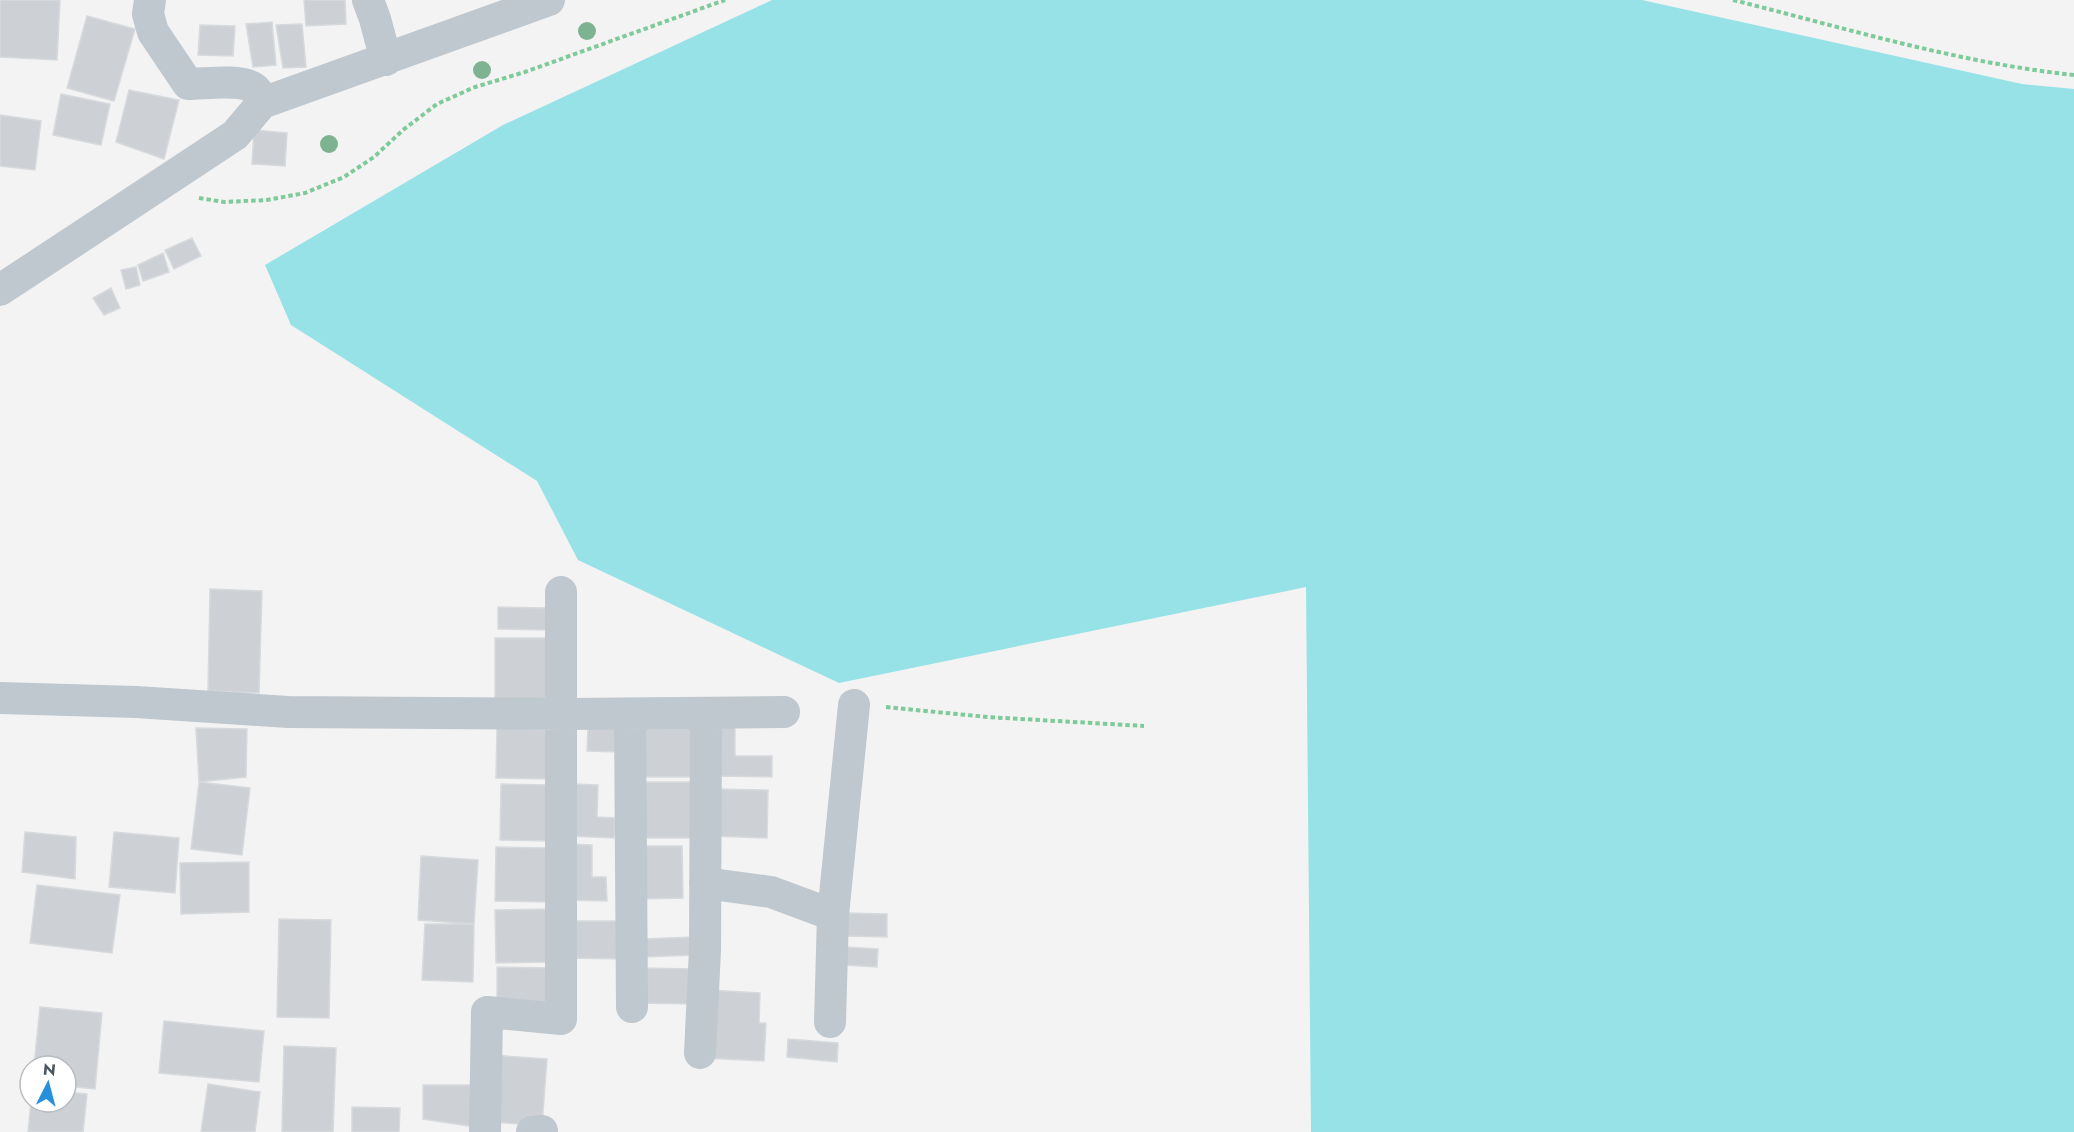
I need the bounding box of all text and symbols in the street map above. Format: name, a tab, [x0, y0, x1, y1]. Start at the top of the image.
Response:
north arrow	[18, 1054, 78, 1114]
text: N	[42, 1057, 57, 1082]

